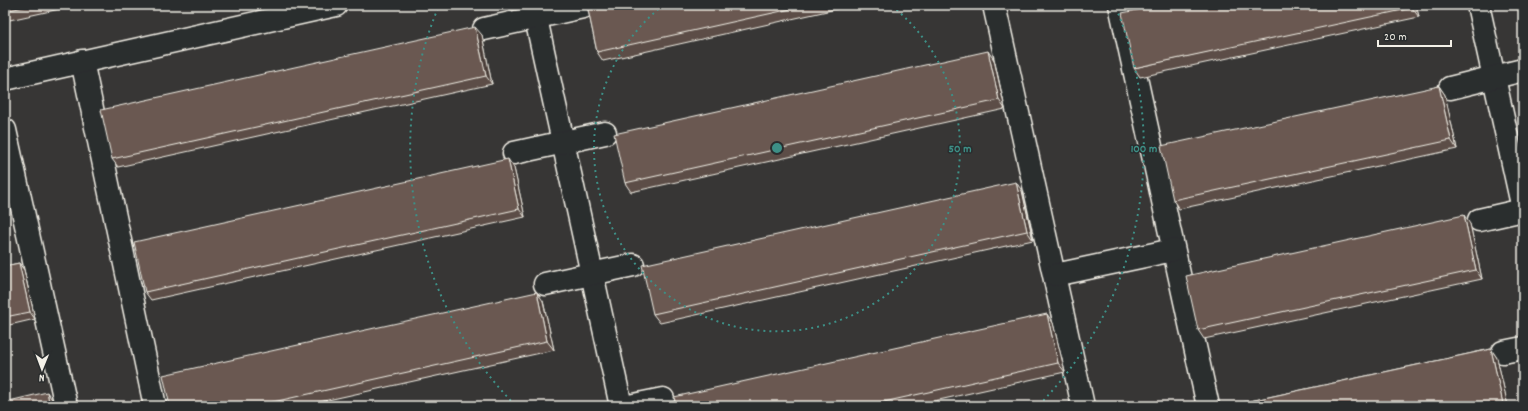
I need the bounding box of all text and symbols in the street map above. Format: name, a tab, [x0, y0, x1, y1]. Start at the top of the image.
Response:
scale bar	[1378, 22, 1451, 48]
text: 20 m	[1384, 29, 1407, 46]
centre of rings	[770, 141, 784, 155]
text: 50 m	[948, 141, 972, 158]
text: 100 m	[1131, 141, 1157, 158]
north arrow	[22, 349, 62, 389]
text: N	[38, 369, 45, 385]

